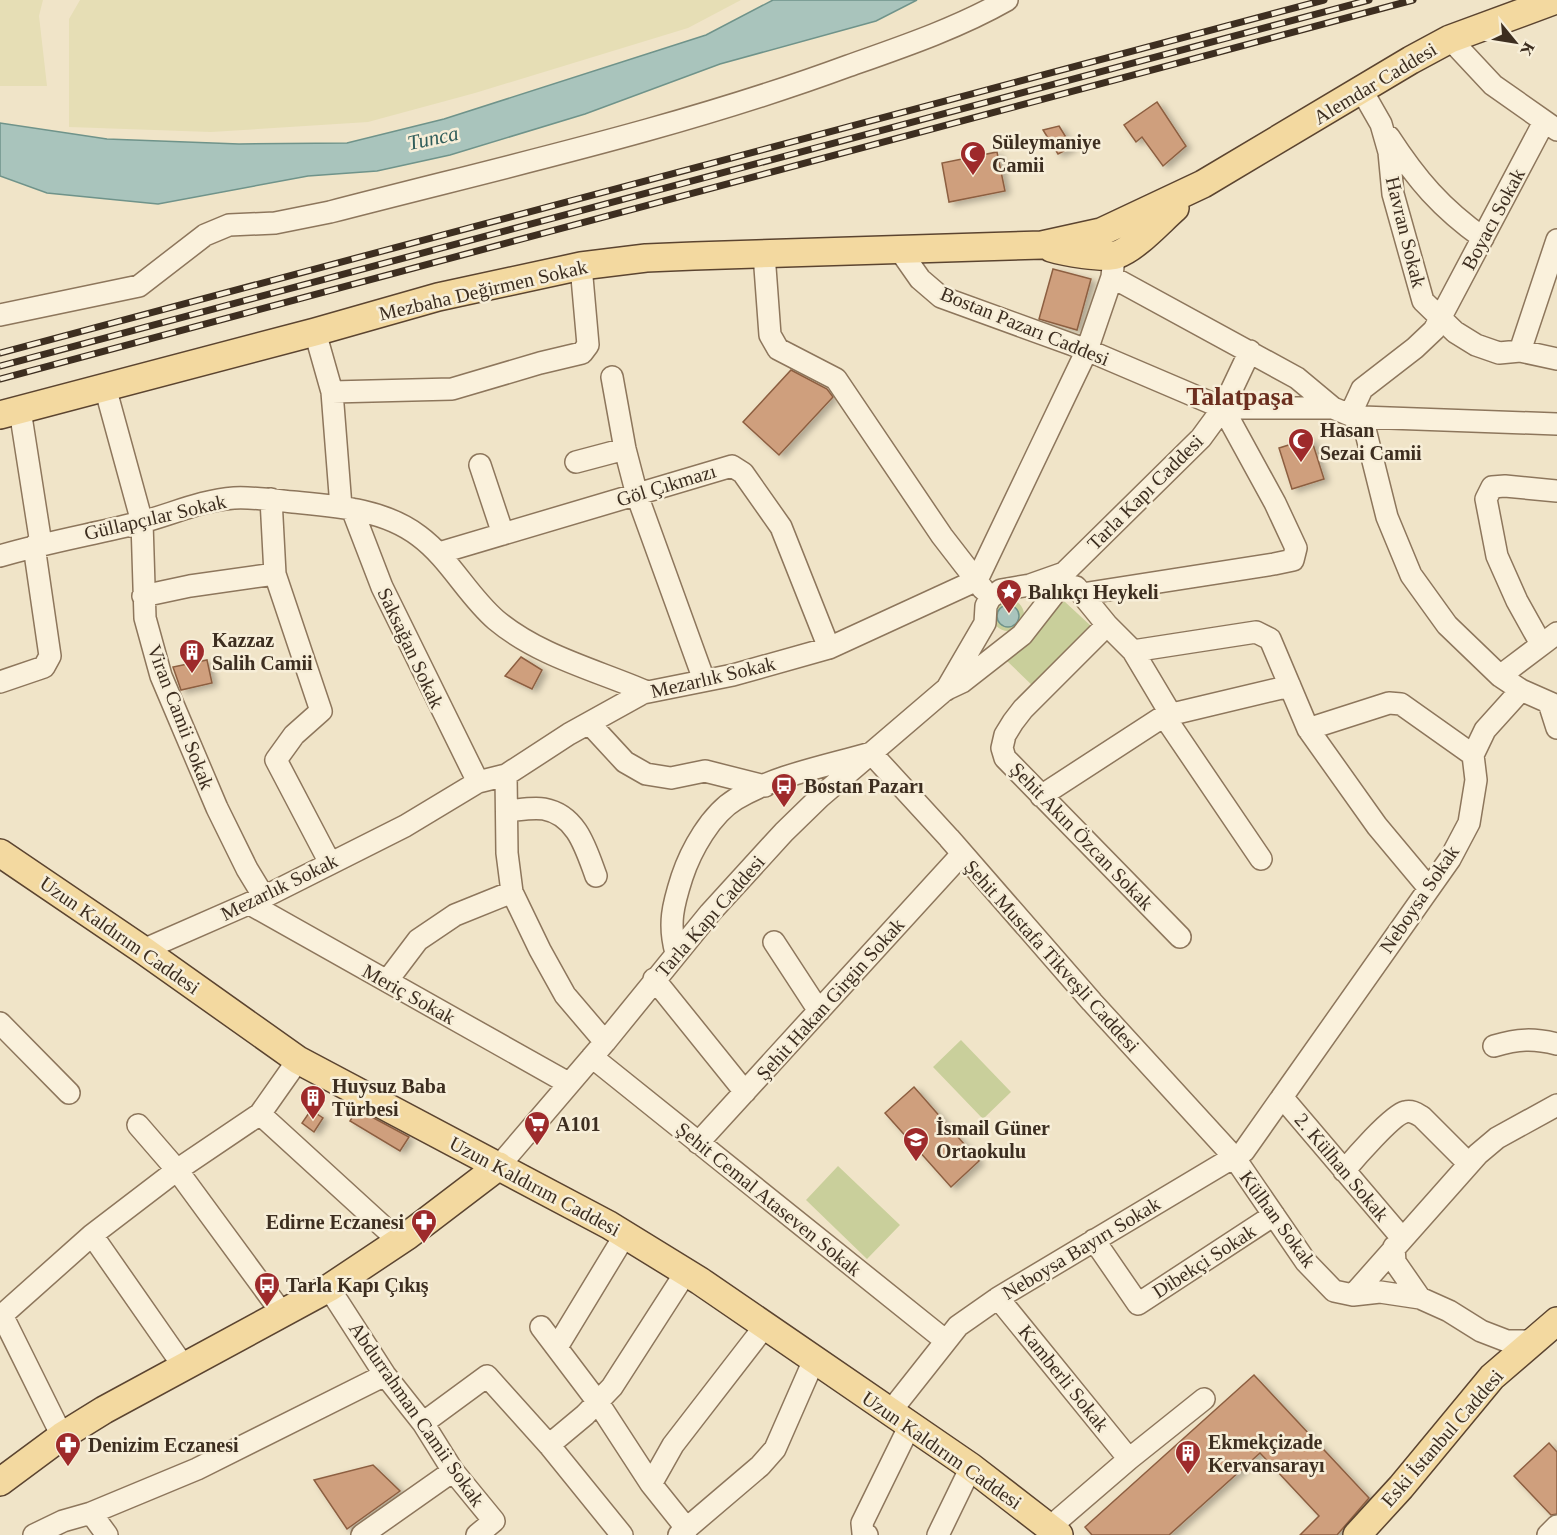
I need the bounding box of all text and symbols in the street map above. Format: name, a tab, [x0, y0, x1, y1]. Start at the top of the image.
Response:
north arrow	[1485, 12, 1545, 72]
street label: Alemdar Caddesi	[1310, 37, 1441, 128]
text: K	[1517, 40, 1538, 59]
water label: Tunca	[405, 121, 461, 155]
place label: Süleymaniye Camii	[992, 131, 1101, 176]
mosque icon: Süleymaniye Camii	[958, 139, 988, 177]
street label: Boyacı Sokak	[1457, 165, 1530, 274]
street label: Havran Sokak	[1382, 174, 1430, 290]
street label: Mezbaha Değirmen Sokak	[377, 255, 590, 326]
street label: Bostan Pazarı Caddesi	[937, 282, 1113, 370]
district label: Talatpaşa	[1186, 382, 1294, 411]
place label: Hasan Sezai Camii	[1320, 419, 1422, 464]
mosque icon: Hasan Sezai Camii	[1286, 426, 1316, 464]
street label: Tarla Kapı Caddesi	[1083, 429, 1208, 555]
street label: Göl Çıkmazı	[614, 459, 719, 511]
street label: Güllapçılar Sokak	[82, 490, 228, 545]
place icon: Balıkçı Heykeli	[994, 577, 1024, 615]
place label: Balıkçı Heykeli	[1028, 581, 1159, 604]
street label: Saksağan Sokak	[373, 584, 449, 712]
place label: Kazzaz Salih Camii	[212, 629, 313, 674]
building icon: Kazzaz Salih Camii	[177, 637, 207, 675]
street label: Viran Camii Sokak	[143, 642, 219, 792]
street label: Mezarlık Sokak	[649, 652, 777, 702]
street label: Şehit Akın Özcan Sokak	[1005, 758, 1158, 915]
bus stop icon: Bostan Pazarı	[769, 771, 799, 809]
place label: Bostan Pazarı	[804, 775, 924, 797]
street label: Neboysa Sokak	[1375, 841, 1464, 958]
street label: Mezarlık Sokak	[217, 849, 341, 925]
street label: Tarla Kapı Caddesi	[651, 850, 770, 982]
street label: Şehit Mustafa Tikveşli Caddesi	[959, 856, 1144, 1057]
street label: Uzun Kaldırım Caddesi	[36, 872, 204, 999]
street label: Şehit Hakan Girgin Sokak	[752, 914, 909, 1085]
street label: Meriç Sokak	[358, 959, 459, 1029]
place label: Huysuz Baba Türbesi	[332, 1075, 446, 1120]
building icon: Huysuz Baba Türbesi	[298, 1083, 328, 1121]
supermarket icon: A101	[522, 1109, 552, 1147]
street label: 2. Külhan Sokak	[1291, 1109, 1393, 1225]
place label: A101	[556, 1113, 600, 1135]
place label: İsmail Güner Ortaokulu	[936, 1116, 1050, 1162]
street label: Şehit Cemal Ataseven Sokak	[671, 1118, 866, 1281]
school or university icon: İsmail Güner Ortaokulu	[901, 1125, 931, 1163]
street label: Uzun Kaldırım Caddesi	[446, 1132, 624, 1241]
street label: Külhan Sokak	[1236, 1166, 1320, 1272]
street label: Neboysa Bayırı Sokak	[998, 1192, 1164, 1305]
pharmacy icon: Edirne Eczanesi	[409, 1207, 439, 1245]
place label: Edirne Eczanesi	[266, 1211, 404, 1233]
street label: Dibekçi Sokak	[1148, 1220, 1260, 1303]
bus stop icon: Tarla Kapı Çıkış	[252, 1270, 282, 1308]
place label: Tarla Kapı Çıkış	[286, 1274, 429, 1297]
street label: Abdurrahman Camii Sokak	[345, 1318, 489, 1510]
street label: Kamberli Sokak	[1014, 1320, 1114, 1436]
street label: Eski İstanbul Caddesi	[1376, 1365, 1508, 1511]
street label: Uzun Kaldırım Caddesi	[858, 1387, 1026, 1514]
pharmacy icon: Denizim Eczanesi	[53, 1430, 83, 1468]
place label: Ekmekçizade Kervansarayı	[1208, 1431, 1325, 1477]
place label: Denizim Eczanesi	[88, 1434, 239, 1456]
building icon: Ekmekçizade Kervansarayı	[1173, 1438, 1203, 1476]

